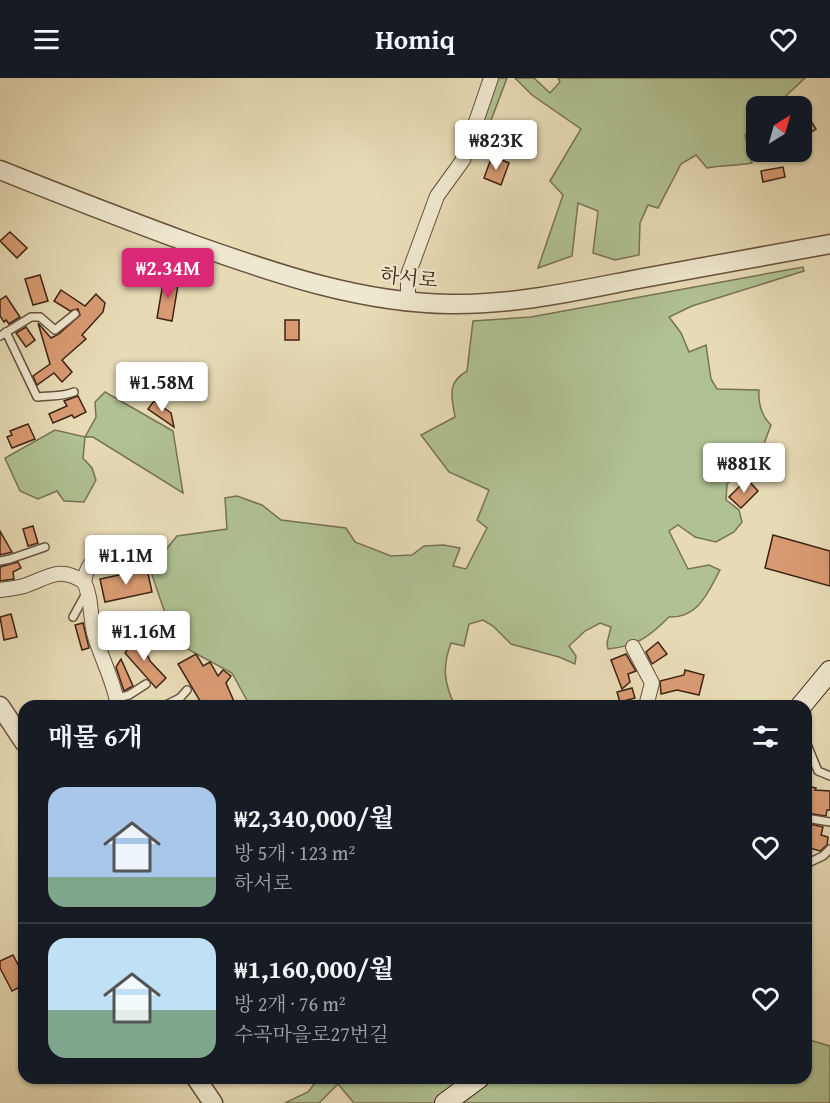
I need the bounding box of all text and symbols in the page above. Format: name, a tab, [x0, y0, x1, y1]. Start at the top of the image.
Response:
text: Homiq	[375, 19, 455, 59]
icon: menu	[30, 23, 63, 56]
icon: heart	[767, 23, 800, 56]
north arrow	[746, 96, 812, 162]
map controls	[746, 96, 812, 162]
pin: ₩823K	[454, 120, 538, 171]
text: ₩823K	[469, 125, 523, 154]
pin: ₩2.34M	[119, 248, 217, 299]
text: ₩2.34M	[136, 253, 200, 282]
street label: 하서로	[379, 260, 439, 294]
pin: ₩1.58M	[113, 362, 211, 413]
text: ₩1.58M	[130, 367, 194, 396]
pin: ₩881K	[702, 443, 786, 494]
text: ₩881K	[717, 448, 771, 477]
pin: ₩1.1M	[84, 535, 168, 586]
text: ₩1.1M	[99, 540, 153, 569]
pin: ₩1.16M	[95, 611, 193, 662]
text: ₩1.16M	[112, 616, 176, 645]
text: 매물 6개	[48, 717, 143, 756]
icon: filters	[749, 720, 782, 753]
text: ₩2,340,000/월	[234, 798, 394, 837]
icon: home	[96, 811, 168, 883]
icon: heart	[749, 831, 782, 864]
text: 방 5개 · 123 m²	[234, 838, 355, 867]
text: 하서로	[234, 868, 292, 897]
text: ₩1,160,000/월	[234, 949, 394, 988]
icon: home	[96, 962, 168, 1034]
icon: heart	[749, 982, 782, 1015]
text: 방 2개 · 76 m²	[234, 989, 346, 1018]
text: 수곡마을로27번길	[234, 1019, 389, 1048]

